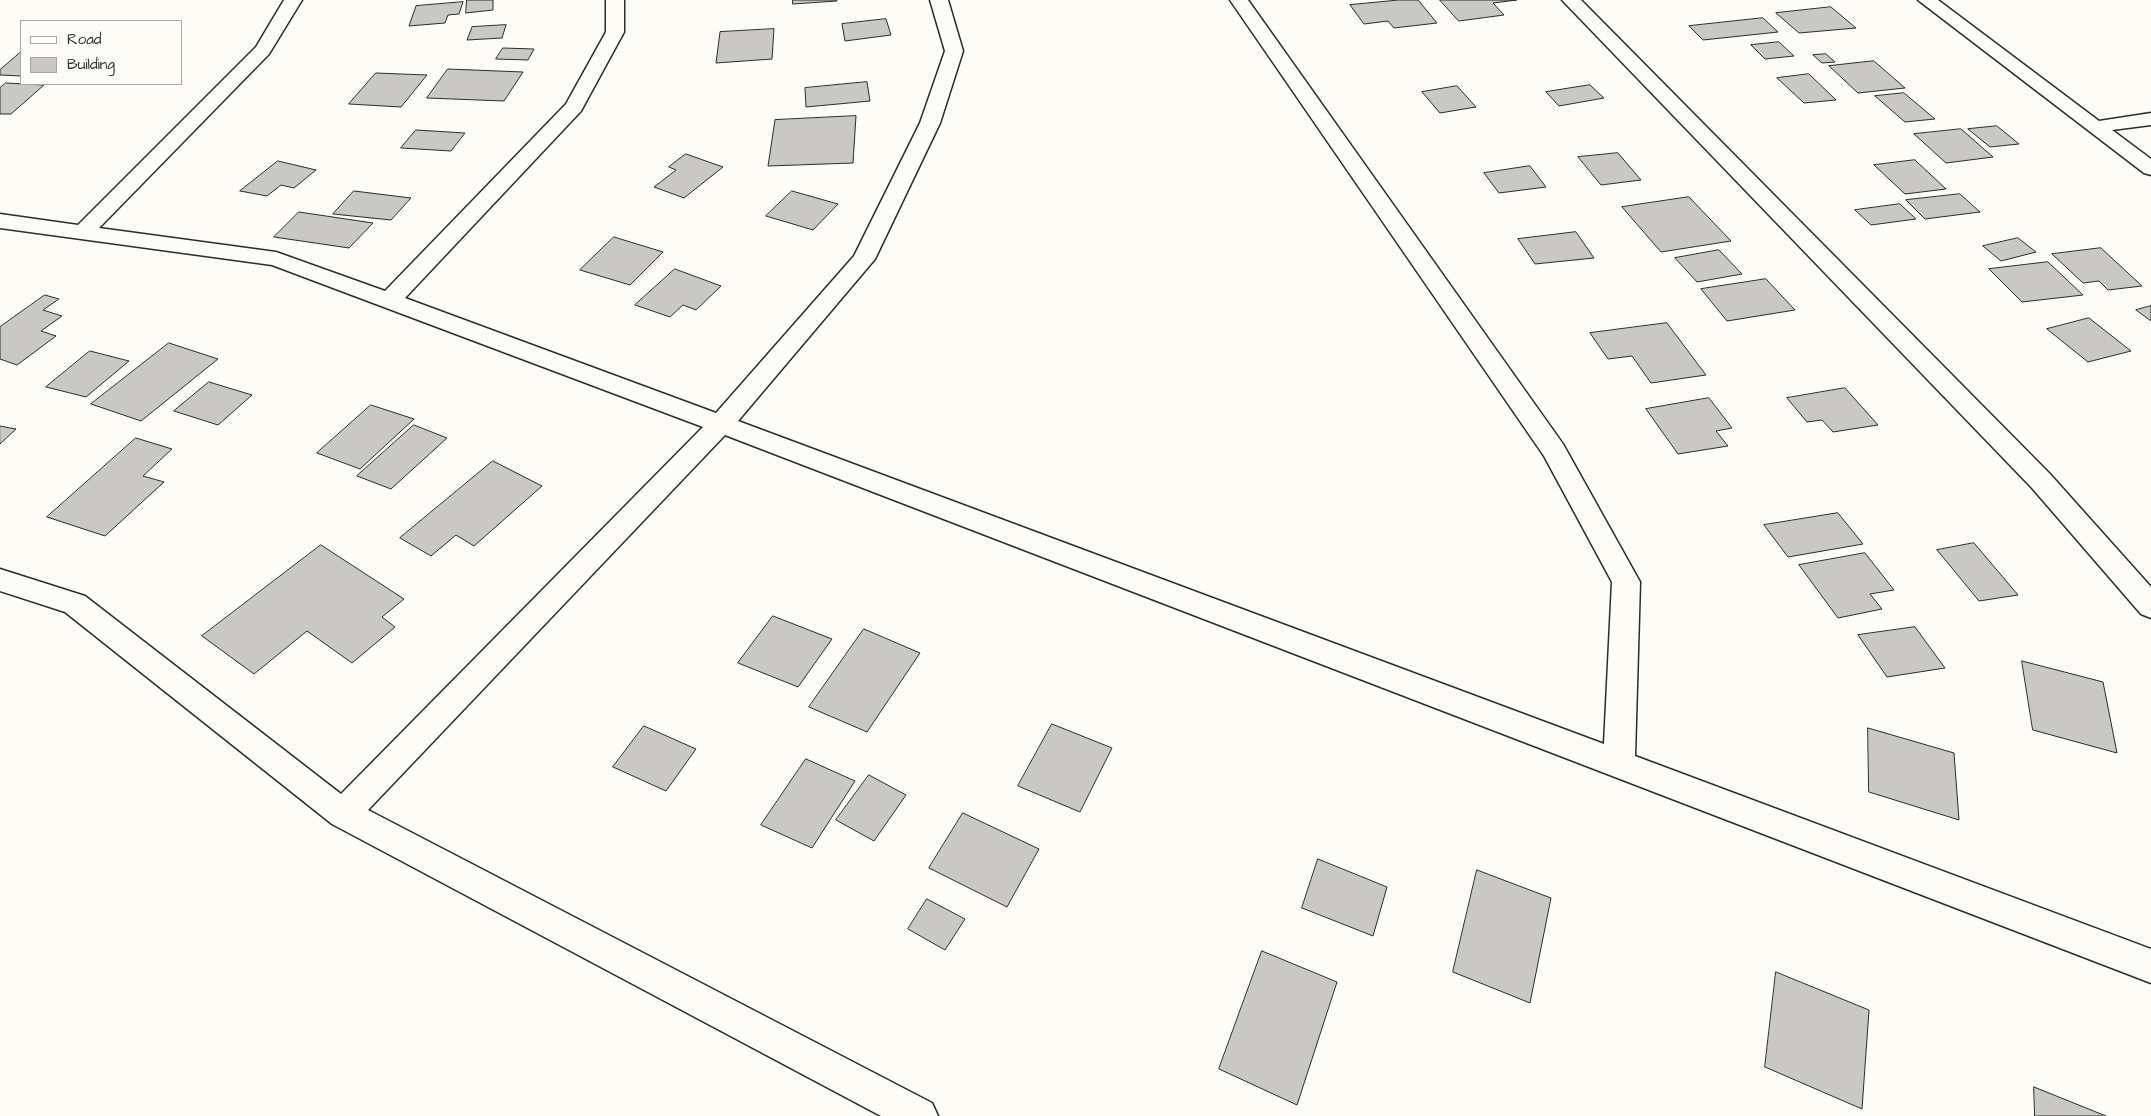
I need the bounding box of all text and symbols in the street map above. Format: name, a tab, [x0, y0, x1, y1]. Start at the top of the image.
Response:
legend	[20, 20, 182, 85]
text: Road	[67, 29, 101, 50]
text: Building	[67, 54, 115, 75]

